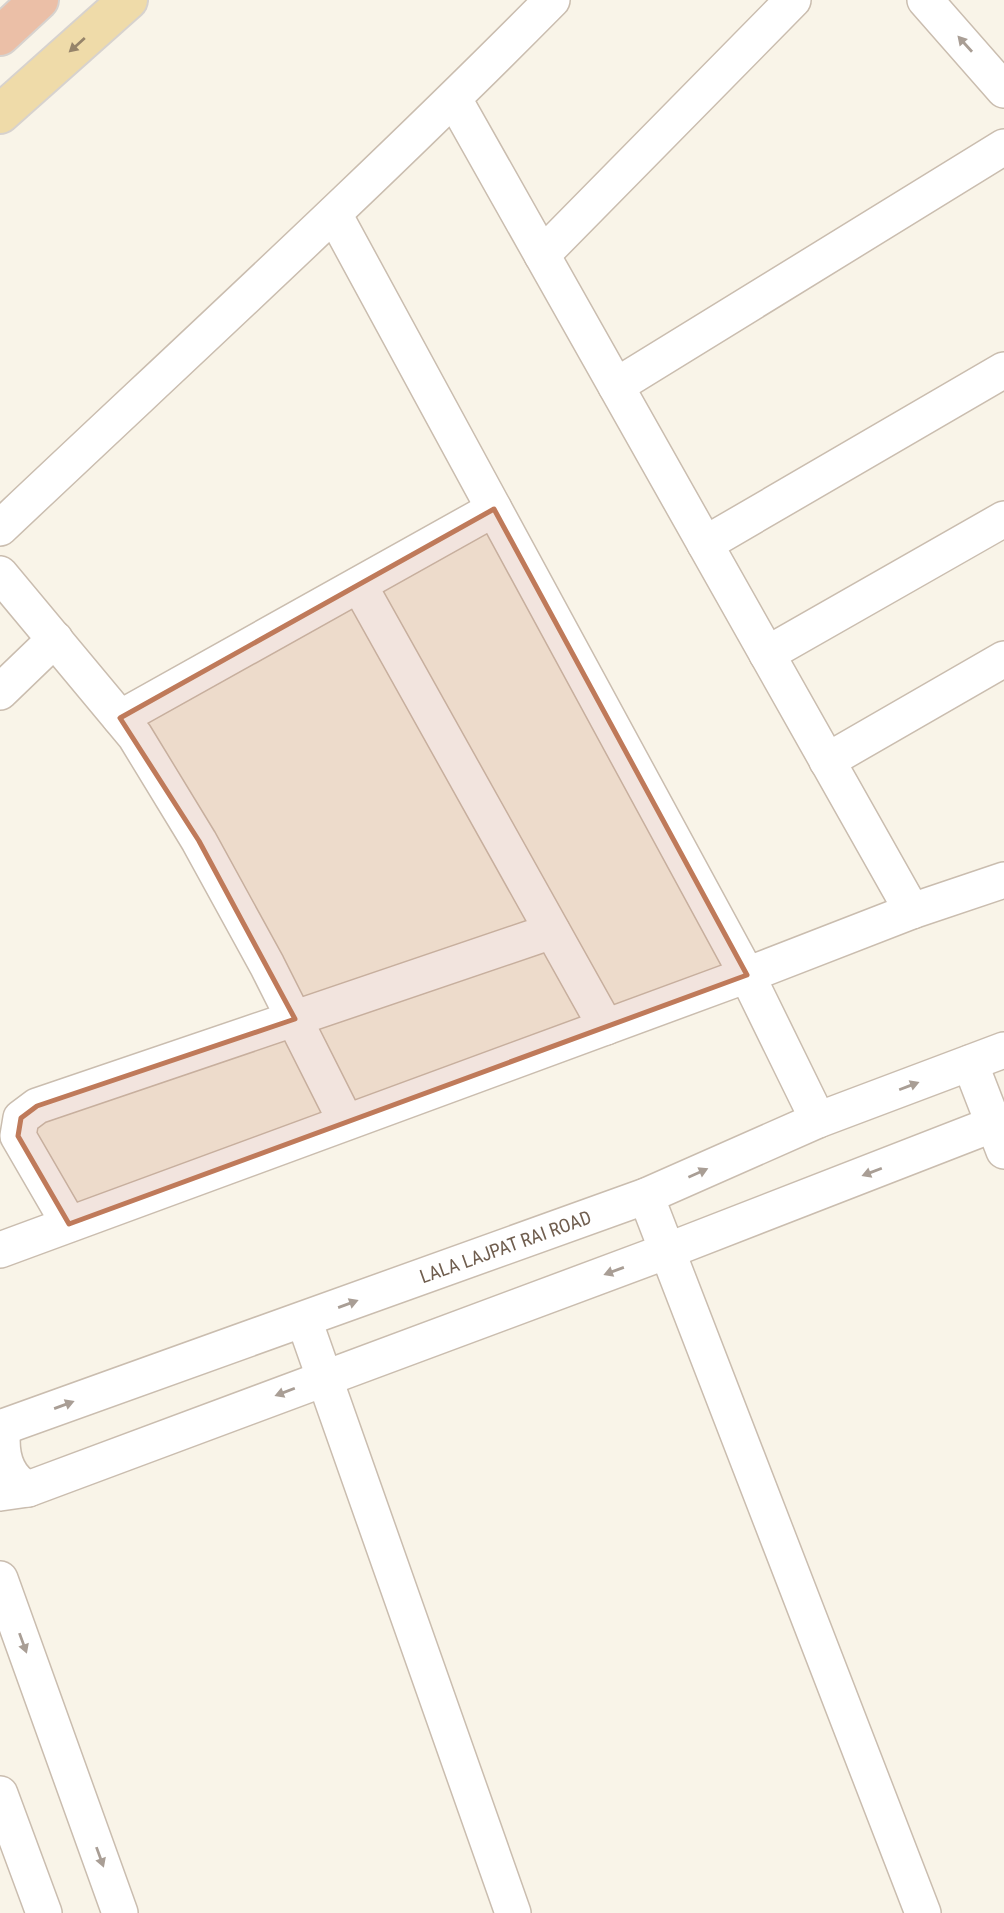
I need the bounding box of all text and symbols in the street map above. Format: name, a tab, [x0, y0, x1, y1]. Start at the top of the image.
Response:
one-way arrow	[958, 36, 974, 53]
one-way arrow	[69, 37, 86, 53]
one-way arrow	[898, 1080, 919, 1091]
one-way arrow	[861, 1166, 882, 1177]
one-way arrow	[688, 1167, 709, 1178]
street label: LALA LAJPAT RAI ROAD	[417, 1206, 594, 1288]
one-way arrow	[603, 1266, 624, 1277]
one-way arrow	[337, 1298, 358, 1309]
one-way arrow	[275, 1386, 296, 1397]
one-way arrow	[54, 1399, 75, 1410]
one-way arrow	[18, 1633, 29, 1654]
one-way arrow	[95, 1847, 106, 1868]

